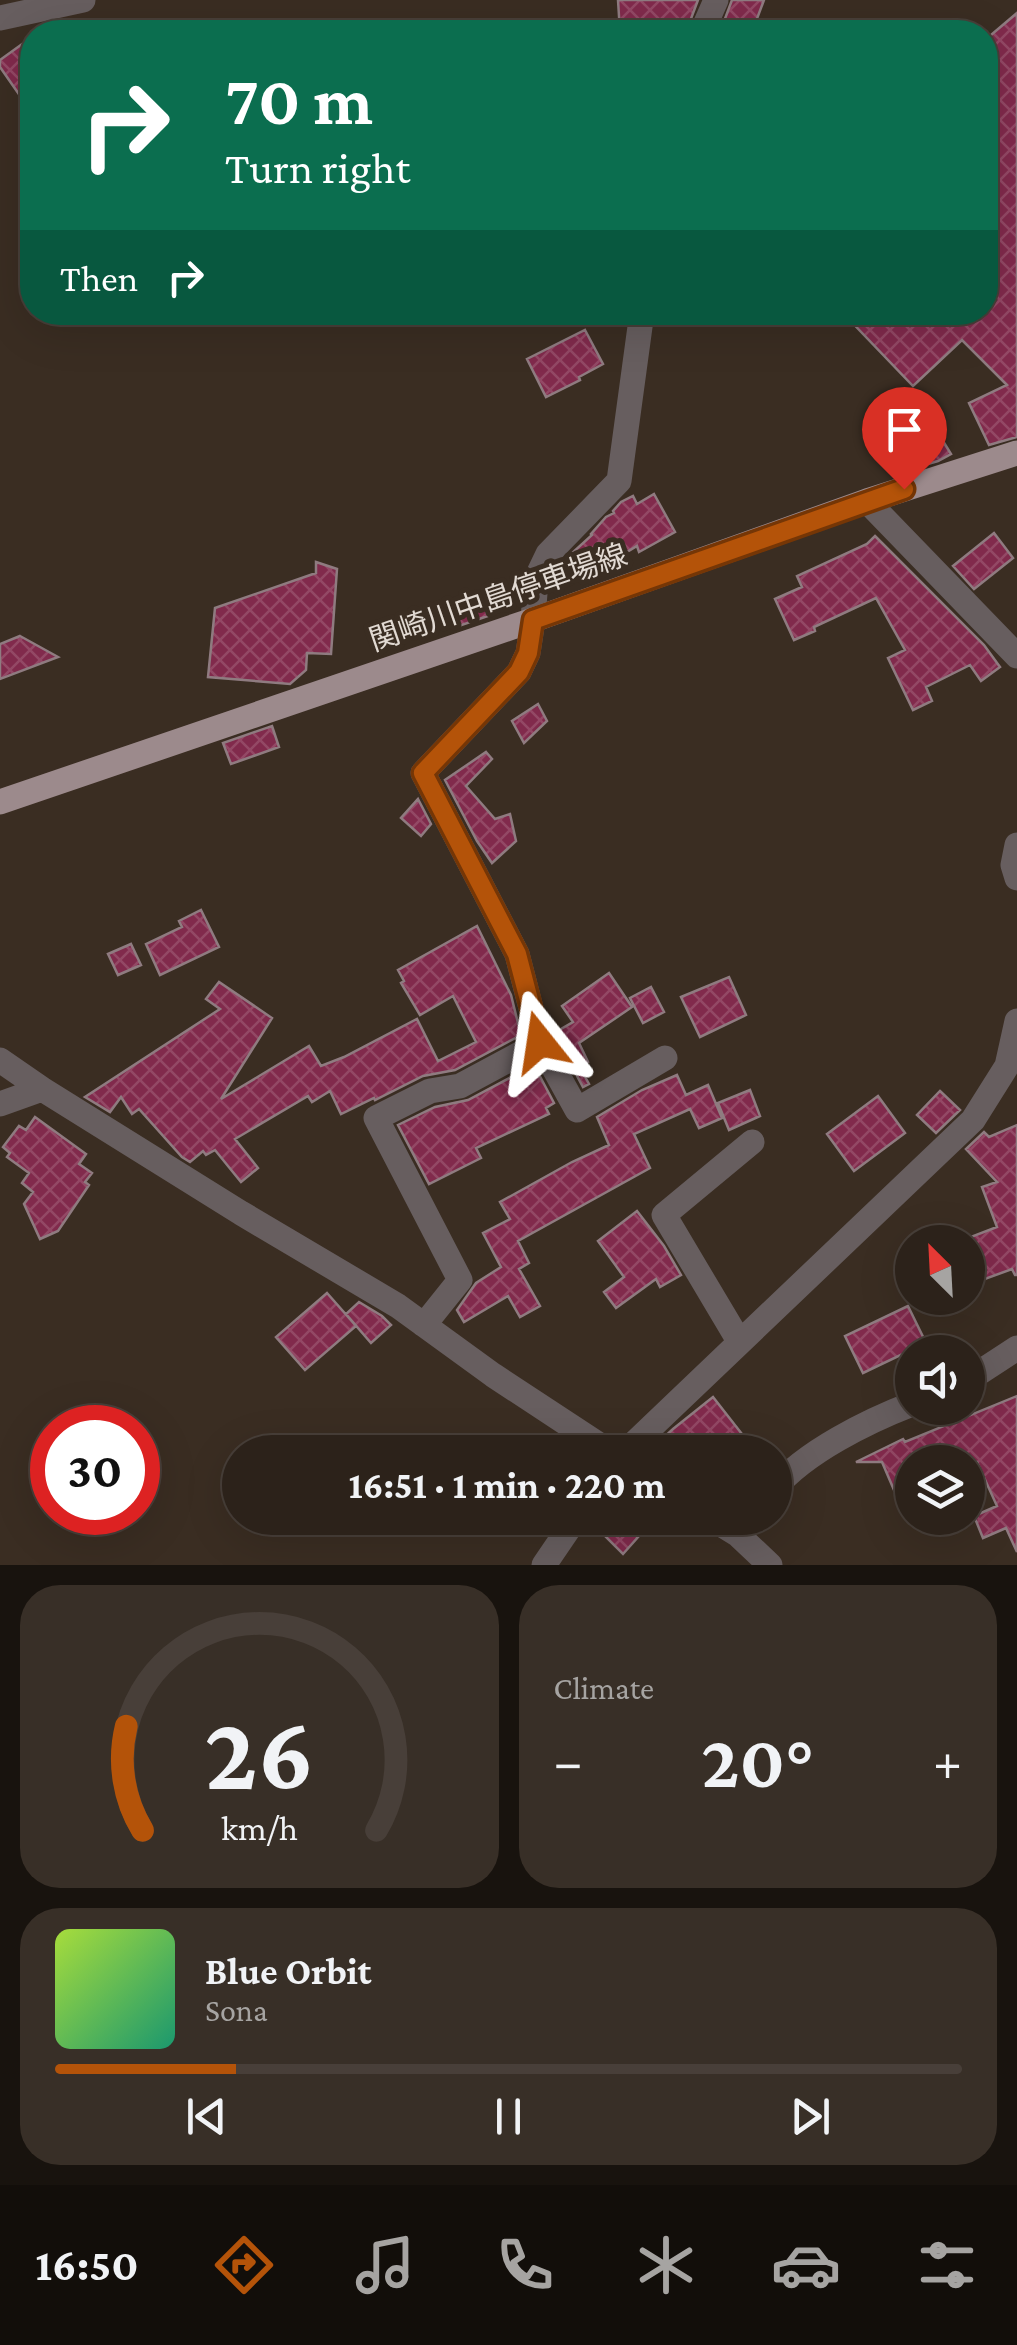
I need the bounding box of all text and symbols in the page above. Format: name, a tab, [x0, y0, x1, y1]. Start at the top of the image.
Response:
icon: right	[60, 60, 190, 190]
text: 70 m	[225, 61, 373, 139]
text: Turn right	[225, 143, 410, 193]
icon: right	[158, 250, 213, 305]
text: Then	[60, 257, 138, 299]
pin	[862, 387, 947, 490]
icon: arrive	[877, 402, 932, 457]
street label: 関崎川中島停車場線	[365, 537, 631, 657]
position arrow	[488, 990, 592, 1094]
north arrow	[895, 1225, 985, 1315]
map controls	[895, 1225, 985, 1535]
button: sound	[895, 1335, 985, 1425]
speed limit sign: 30	[30, 1405, 160, 1535]
button: layers	[895, 1445, 985, 1535]
text: 16:51 · 1 min · 220 m	[349, 1464, 665, 1506]
text: Climate	[554, 1670, 654, 1706]
text: 26	[204, 1695, 314, 1810]
text: 20°	[701, 1720, 814, 1803]
text: −	[554, 1731, 583, 1792]
text: +	[933, 1731, 962, 1792]
text: km/h	[221, 1808, 298, 1848]
text: Blue Orbit	[205, 1950, 372, 1992]
text: Sona	[205, 1992, 268, 2028]
icon: previous	[179, 2089, 234, 2144]
icon: pause	[481, 2089, 536, 2144]
icon: next	[783, 2089, 838, 2144]
icon: directions	[209, 2230, 279, 2300]
icon: music	[350, 2230, 420, 2300]
icon: phone	[490, 2230, 560, 2300]
icon: climate	[631, 2230, 701, 2300]
icon: car	[771, 2230, 841, 2300]
icon: filters	[912, 2230, 982, 2300]
text: 16:50	[35, 2240, 139, 2290]

